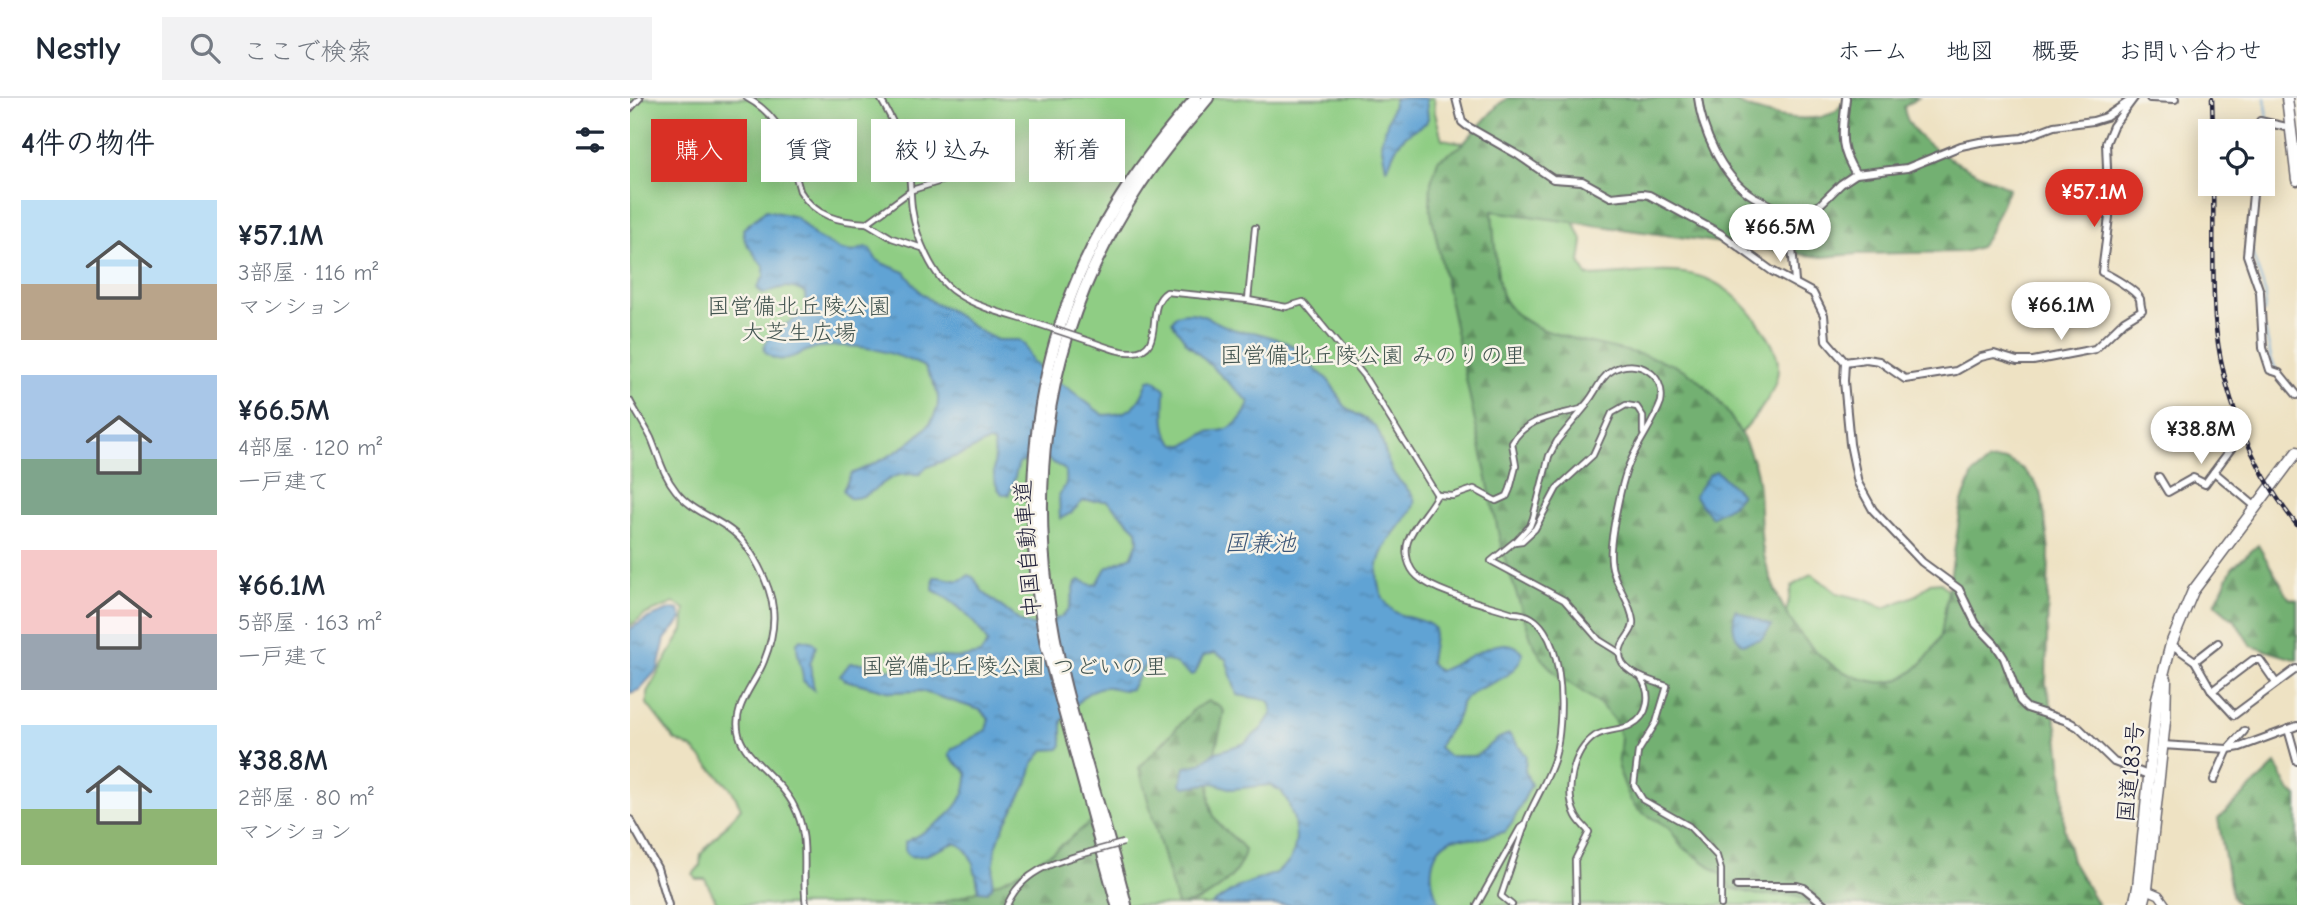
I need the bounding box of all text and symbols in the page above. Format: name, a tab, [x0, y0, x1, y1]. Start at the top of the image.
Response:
search box	[162, 17, 652, 80]
text: Nestly	[35, 29, 120, 67]
icon: search	[186, 29, 224, 67]
text: ここで検索	[242, 37, 373, 67]
text: ホーム	[1837, 37, 1908, 65]
text: 地図	[1946, 37, 1994, 65]
text: 概要	[2032, 37, 2080, 65]
text: お問い合わせ	[2118, 37, 2262, 65]
chip: 購入	[651, 119, 747, 182]
chip: 賃貸	[761, 119, 857, 182]
chip: 絞り込み	[871, 119, 1015, 182]
chip: 新着	[1029, 119, 1125, 182]
map controls	[2198, 119, 2275, 196]
button: locate	[2198, 119, 2275, 196]
icon: filters	[571, 121, 609, 159]
text: 4件の物件	[21, 126, 155, 161]
pin: ¥57.1M	[2037, 170, 2151, 229]
text: ¥57.1M	[2061, 178, 2127, 205]
pin: ¥66.5M	[1723, 204, 1837, 264]
text: ¥66.5M	[1745, 213, 1815, 240]
text: ¥57.1M	[238, 218, 324, 253]
icon: home	[77, 228, 161, 312]
text: 3部屋 · 116 m²	[238, 259, 378, 286]
pin: ¥66.1M	[2004, 282, 2118, 342]
text: ¥66.1M	[2027, 291, 2095, 318]
text: マンション	[238, 293, 352, 320]
park label: 国営備北丘陵公園 大芝生広場	[707, 293, 891, 346]
park label: 国営備北丘陵公園 みのりの里	[1220, 342, 1526, 369]
text: ¥66.5M	[238, 393, 330, 428]
icon: home	[77, 403, 161, 487]
pin: ¥38.8M	[2144, 406, 2258, 466]
text: ¥38.8M	[2167, 415, 2235, 442]
text: 4部屋 · 120 m²	[238, 434, 382, 461]
text: 一戸建て	[238, 468, 330, 495]
street label: 中国自動車道	[1009, 479, 1046, 619]
water label: 国兼池	[1224, 529, 1297, 557]
text: ¥66.1M	[238, 568, 326, 603]
icon: home	[77, 578, 161, 662]
text: 5部屋 · 163 m²	[238, 609, 382, 636]
text: 一戸建て	[238, 643, 330, 670]
park label: 国営備北丘陵公園 つどいの里	[861, 653, 1167, 680]
street label: 国道183号	[2112, 720, 2149, 824]
text: ¥38.8M	[238, 743, 328, 778]
icon: home	[77, 753, 161, 837]
text: 2部屋 · 80 m²	[238, 784, 374, 811]
text: マンション	[238, 818, 352, 845]

